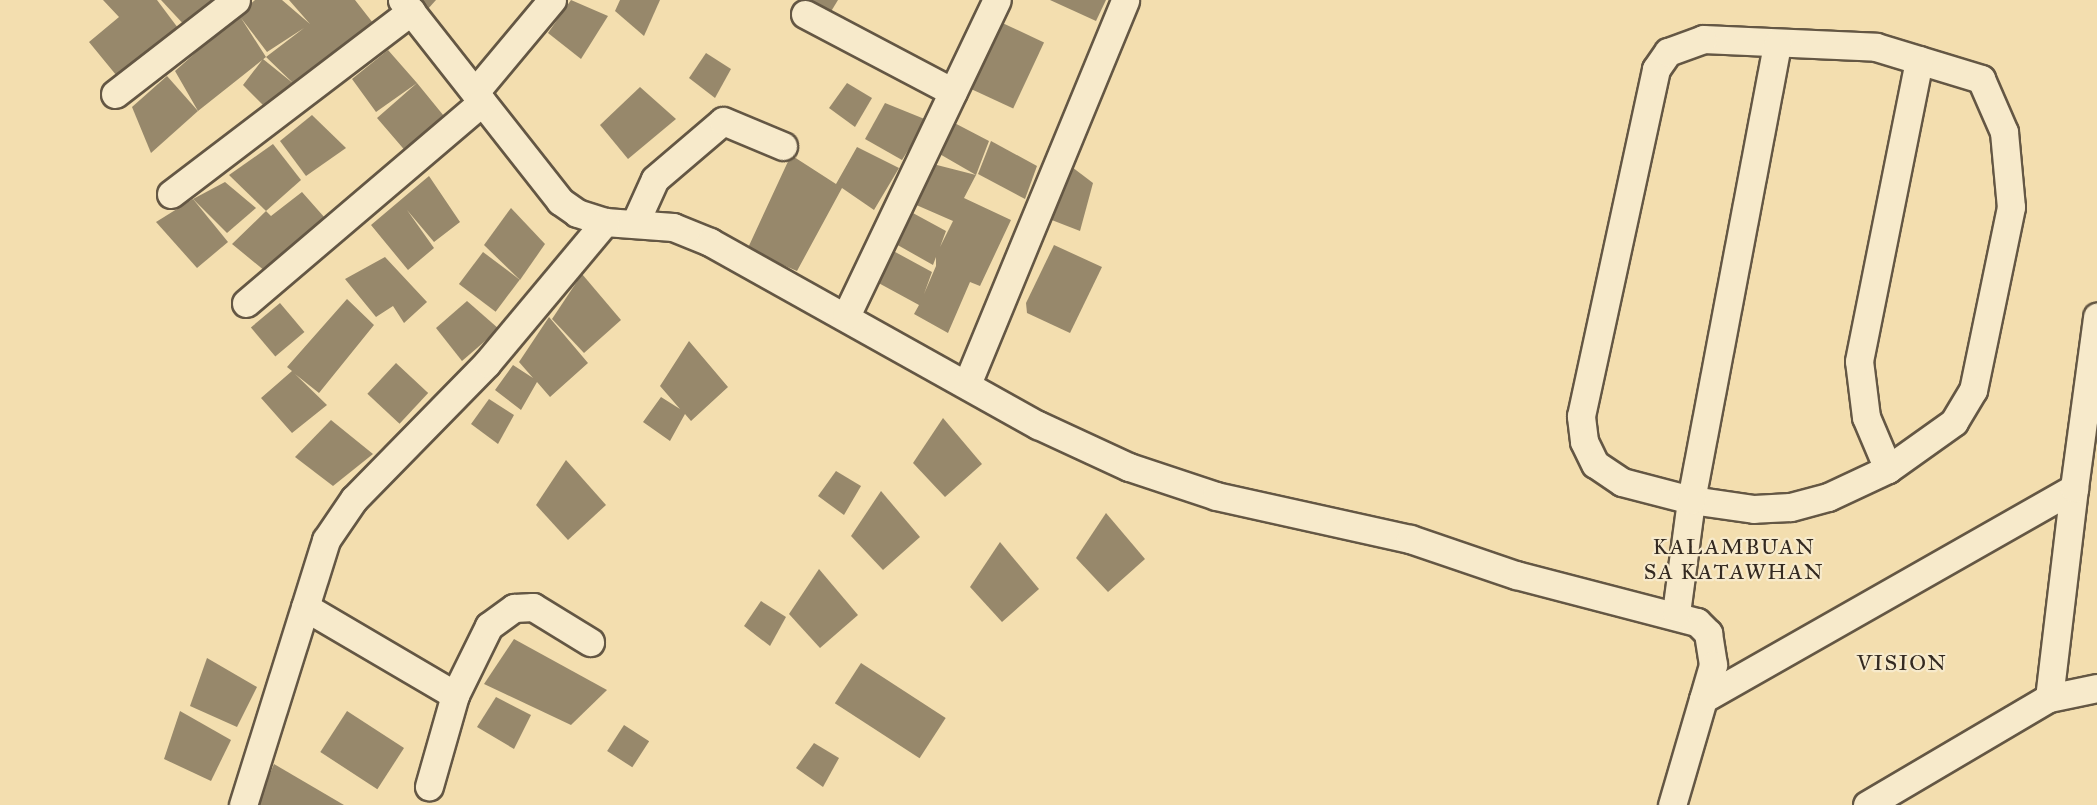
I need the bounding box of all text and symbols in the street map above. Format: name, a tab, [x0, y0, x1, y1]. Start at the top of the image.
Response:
district label: KALAMBUAN SA KATAWHAN	[1644, 533, 1824, 584]
district label: VISION	[1857, 650, 1947, 676]

